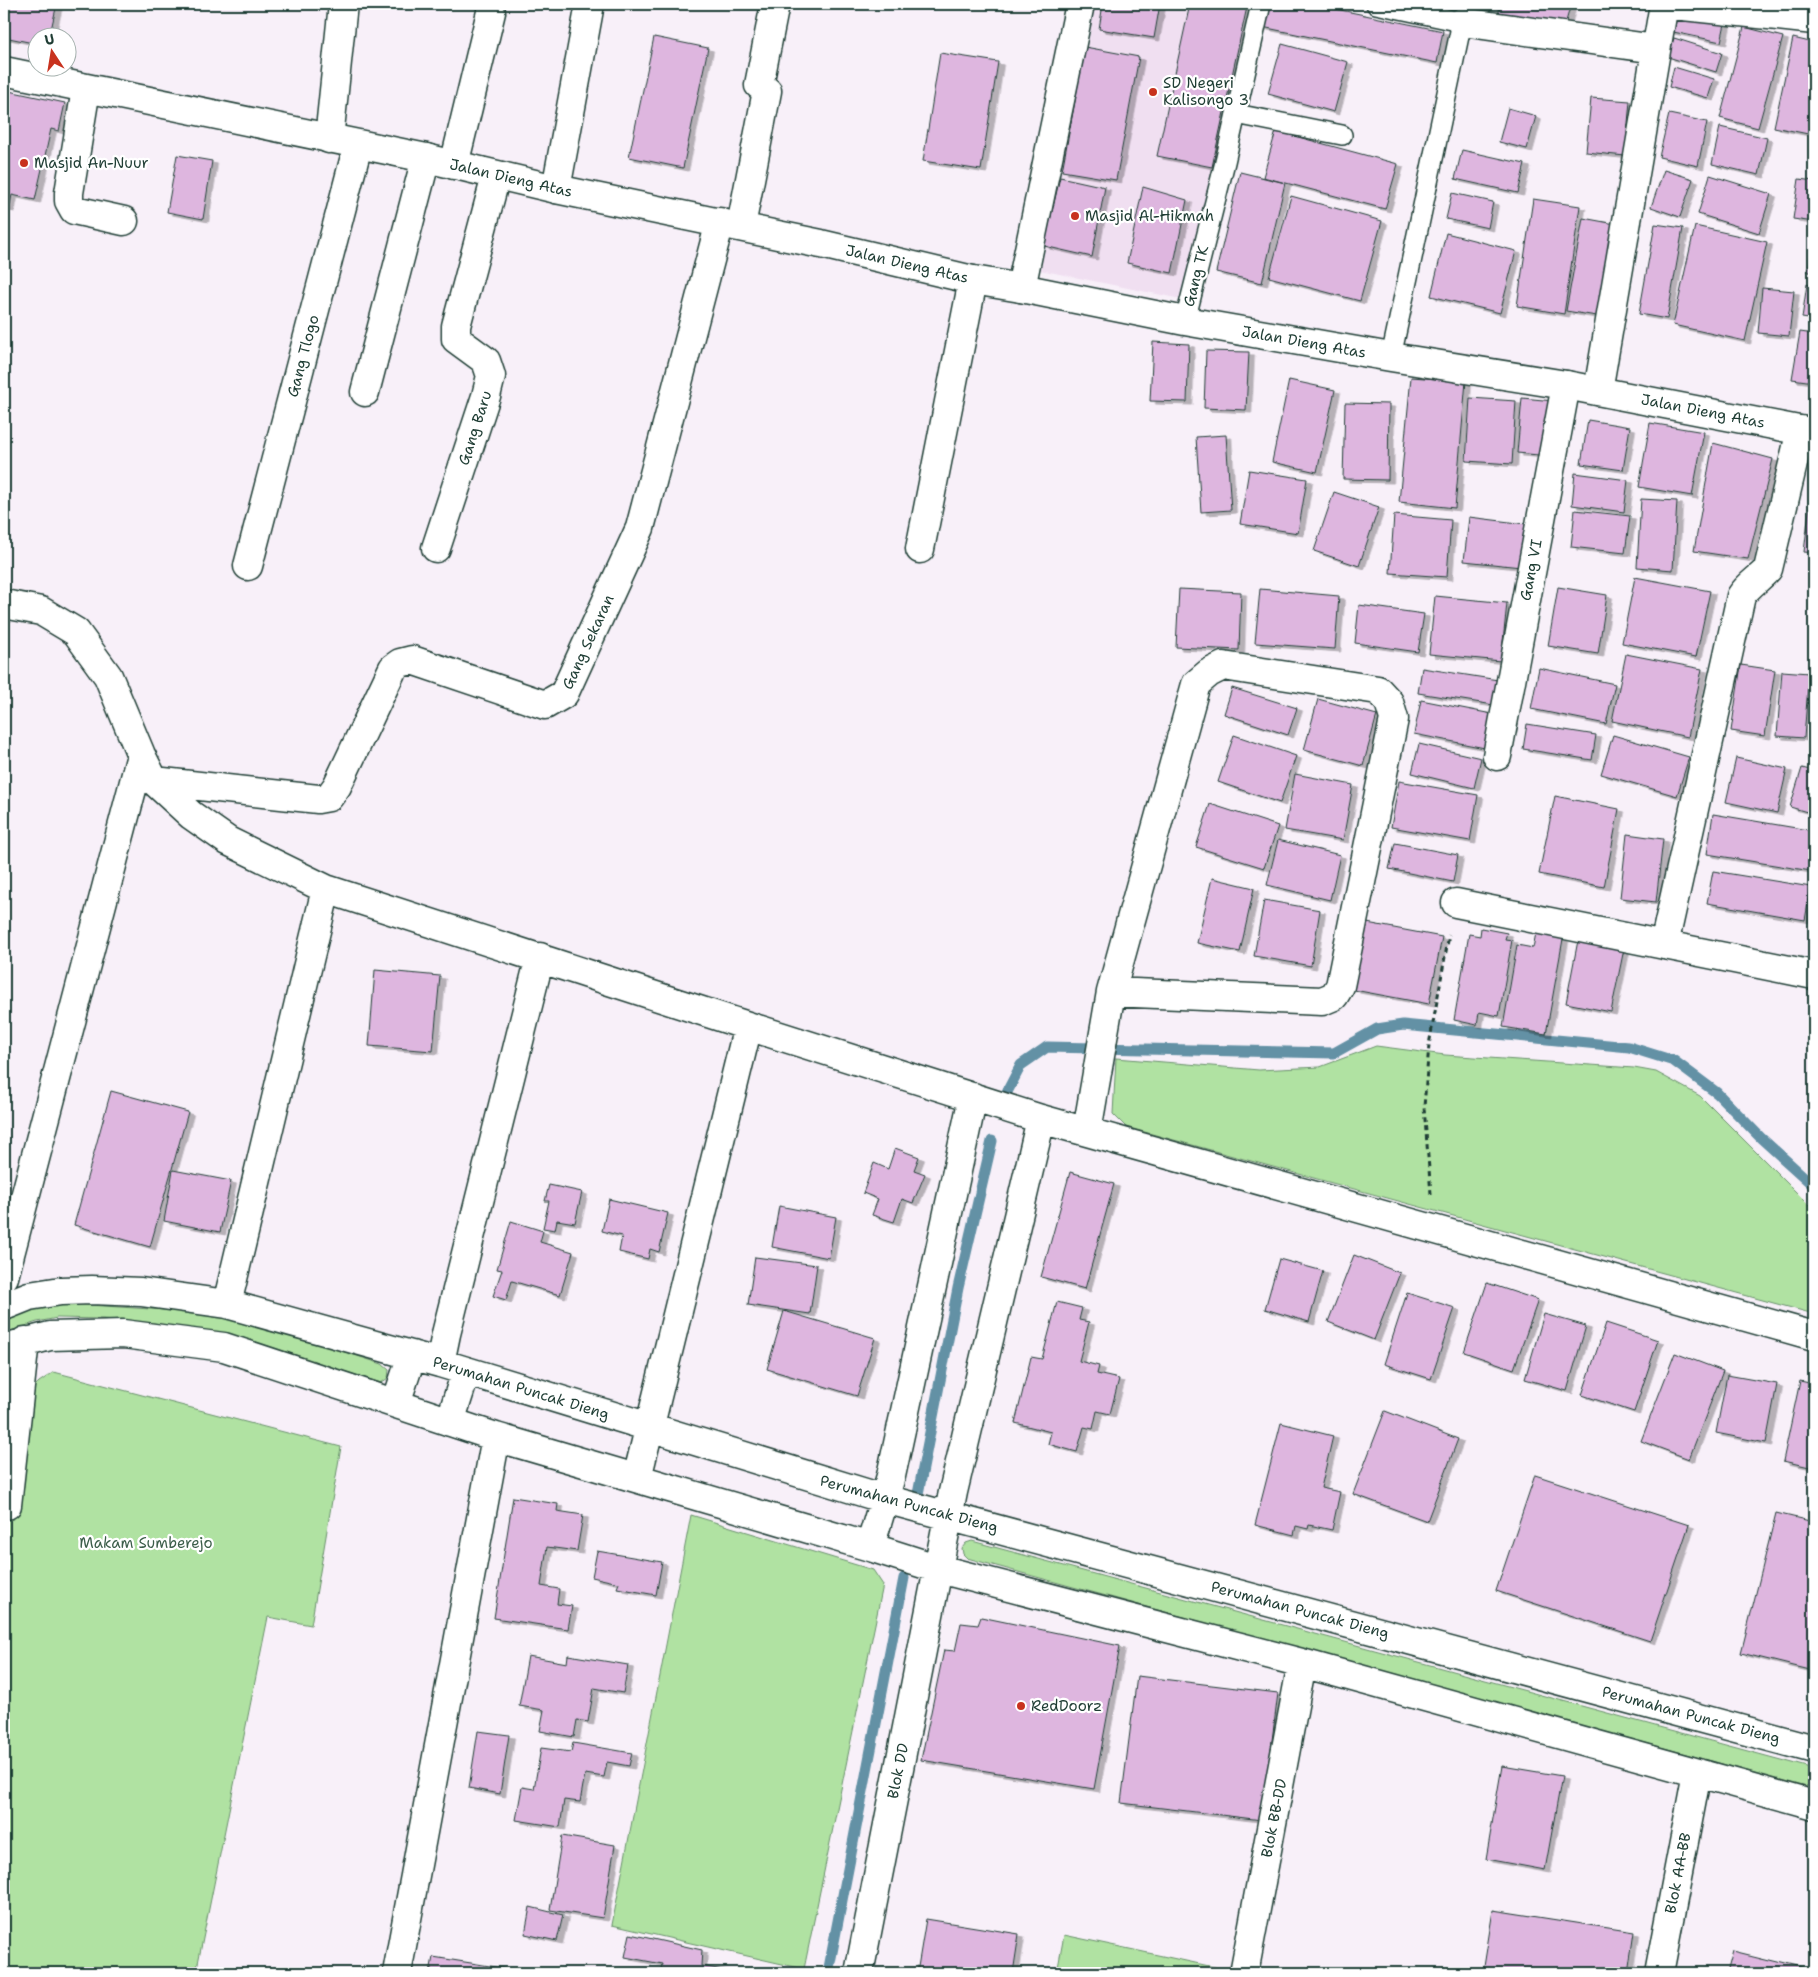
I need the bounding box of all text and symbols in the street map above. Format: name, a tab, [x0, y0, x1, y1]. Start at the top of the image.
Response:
north arrow	[28, 28, 78, 78]
text: U	[43, 29, 56, 49]
place label: SD Negeri Kalisongo 3	[1163, 73, 1249, 110]
marker: SD Negeri Kalisongo 3	[1147, 86, 1159, 98]
place label: Masjid An-Nuur	[34, 153, 149, 173]
street label: Jalan Dieng Atas	[448, 154, 574, 202]
marker: Masjid An-Nuur	[18, 157, 30, 169]
place label: Masjid Al-Hikmah	[1085, 206, 1214, 226]
marker: Masjid Al-Hikmah	[1069, 210, 1081, 222]
street label: Jalan Dieng Atas	[844, 240, 970, 288]
street label: Gang TK	[1179, 243, 1213, 309]
street label: Gang Tlogo	[282, 313, 324, 399]
street label: Jalan Dieng Atas	[1240, 321, 1368, 363]
street label: Gang Baru	[454, 388, 496, 468]
street label: Jalan Dieng Atas	[1639, 389, 1767, 433]
street label: Gang VI	[1515, 537, 1547, 603]
street label: Gang Sekaran	[557, 591, 619, 693]
street label: Perumahan Puncak Dieng	[430, 1352, 612, 1424]
street label: Perumahan Puncak Dieng	[818, 1471, 1000, 1537]
park label: Makam Sumberejo	[79, 1533, 213, 1553]
street label: Perumahan Puncak Dieng	[1209, 1577, 1391, 1643]
street label: Perumahan Puncak Dieng	[1600, 1682, 1782, 1748]
place label: RedDoorz	[1031, 1696, 1102, 1716]
marker: RedDoorz	[1015, 1700, 1027, 1712]
street label: Blok DD	[883, 1741, 913, 1800]
street label: Blok BB-DD	[1257, 1777, 1291, 1859]
street label: Blok AA-BB	[1660, 1831, 1696, 1915]

